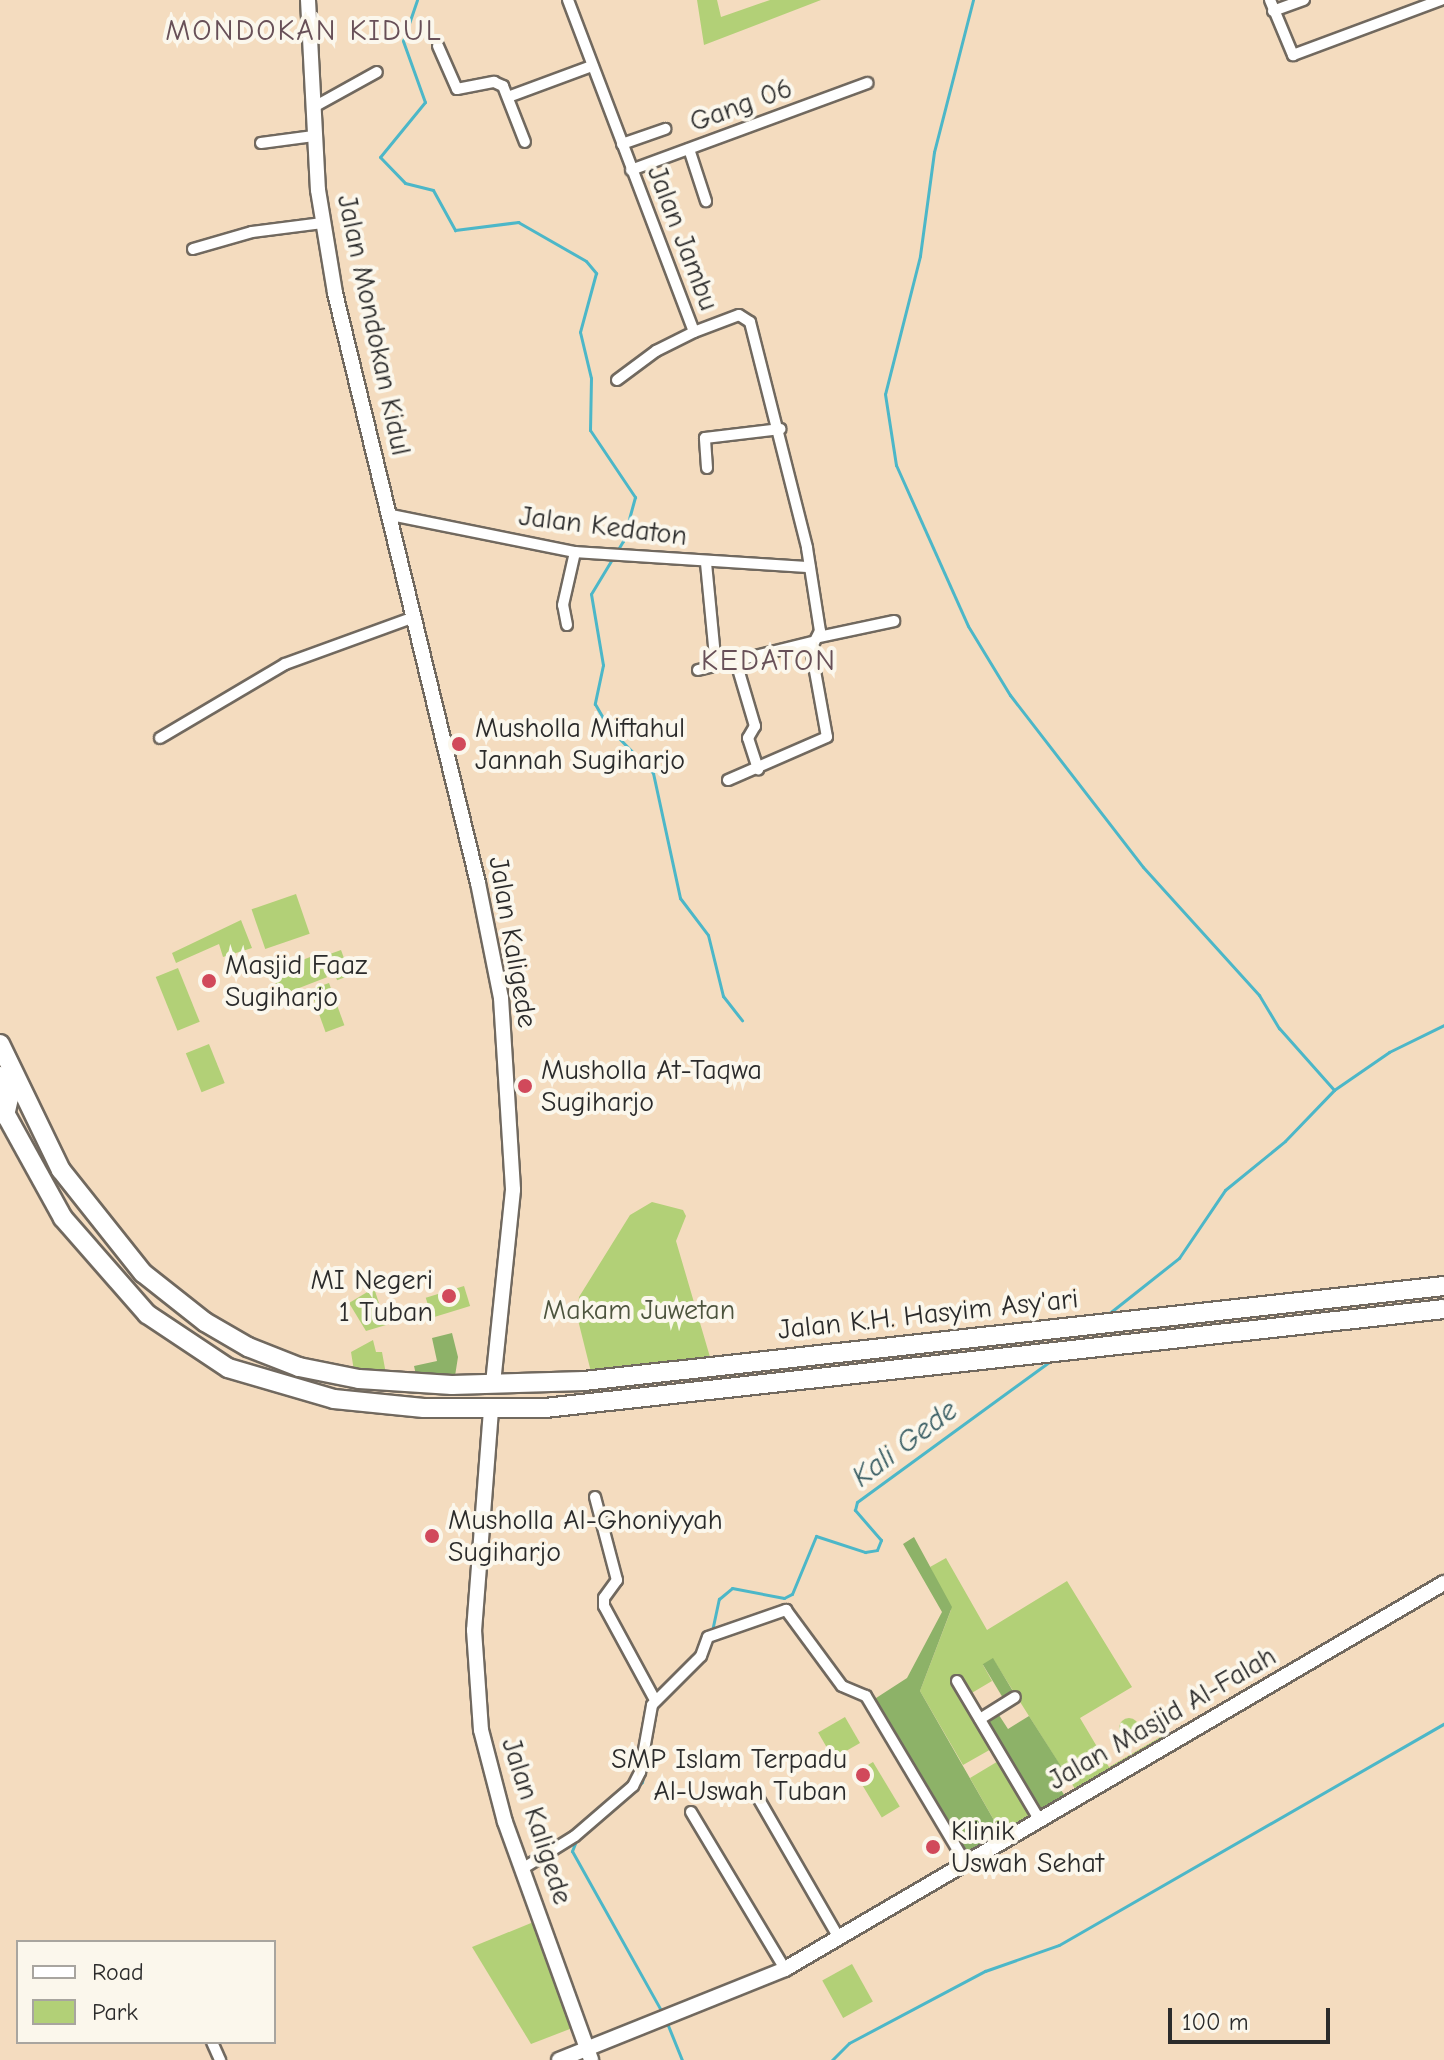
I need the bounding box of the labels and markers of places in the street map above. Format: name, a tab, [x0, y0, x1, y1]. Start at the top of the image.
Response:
place label: Musholla Miftahul Jannah Sugiharjo	[475, 711, 685, 777]
marker: Musholla Miftahul Jannah Sugiharjo	[450, 735, 468, 753]
place label: Masjid Faaz Sugiharjo	[225, 948, 367, 1014]
marker: Masjid Faaz Sugiharjo	[200, 972, 218, 990]
place label: Musholla At-Taqwa Sugiharjo	[541, 1053, 762, 1119]
marker: Musholla At-Taqwa Sugiharjo	[516, 1077, 534, 1095]
place label: MI Negeri 1 Tuban	[310, 1263, 433, 1329]
marker: MI Negeri 1 Tuban	[440, 1287, 458, 1305]
place label: Musholla Al-Ghoniyyah Sugiharjo	[448, 1503, 723, 1569]
marker: Musholla Al-Ghoniyyah Sugiharjo	[423, 1527, 441, 1545]
place label: SMP Islam Terpadu Al-Uswah Tuban	[611, 1742, 847, 1808]
marker: SMP Islam Terpadu Al-Uswah Tuban	[854, 1766, 872, 1784]
place label: Klinik Uswah Sehat	[951, 1814, 1104, 1880]
marker: Klinik Uswah Sehat	[922, 1836, 944, 1858]

